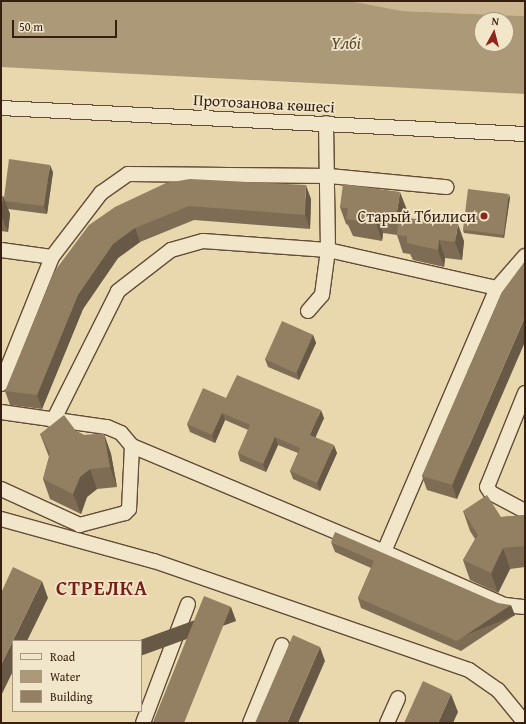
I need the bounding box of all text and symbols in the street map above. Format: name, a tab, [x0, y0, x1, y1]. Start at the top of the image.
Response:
scale bar	[14, 12, 119, 38]
north arrow	[474, 12, 514, 52]
text: N	[491, 13, 500, 29]
text: 50 m	[19, 18, 43, 35]
water label: Үлбі	[331, 33, 361, 53]
street label: Протозанова көшесі	[193, 90, 335, 116]
place label: Старый Тбилиси	[357, 206, 476, 226]
marker: Старый Тбилиси	[479, 211, 489, 221]
district label: СТРЕЛКА	[56, 575, 148, 599]
legend	[12, 640, 142, 712]
text: Road	[50, 648, 75, 665]
text: Water	[50, 668, 80, 685]
text: Building	[50, 688, 93, 705]

